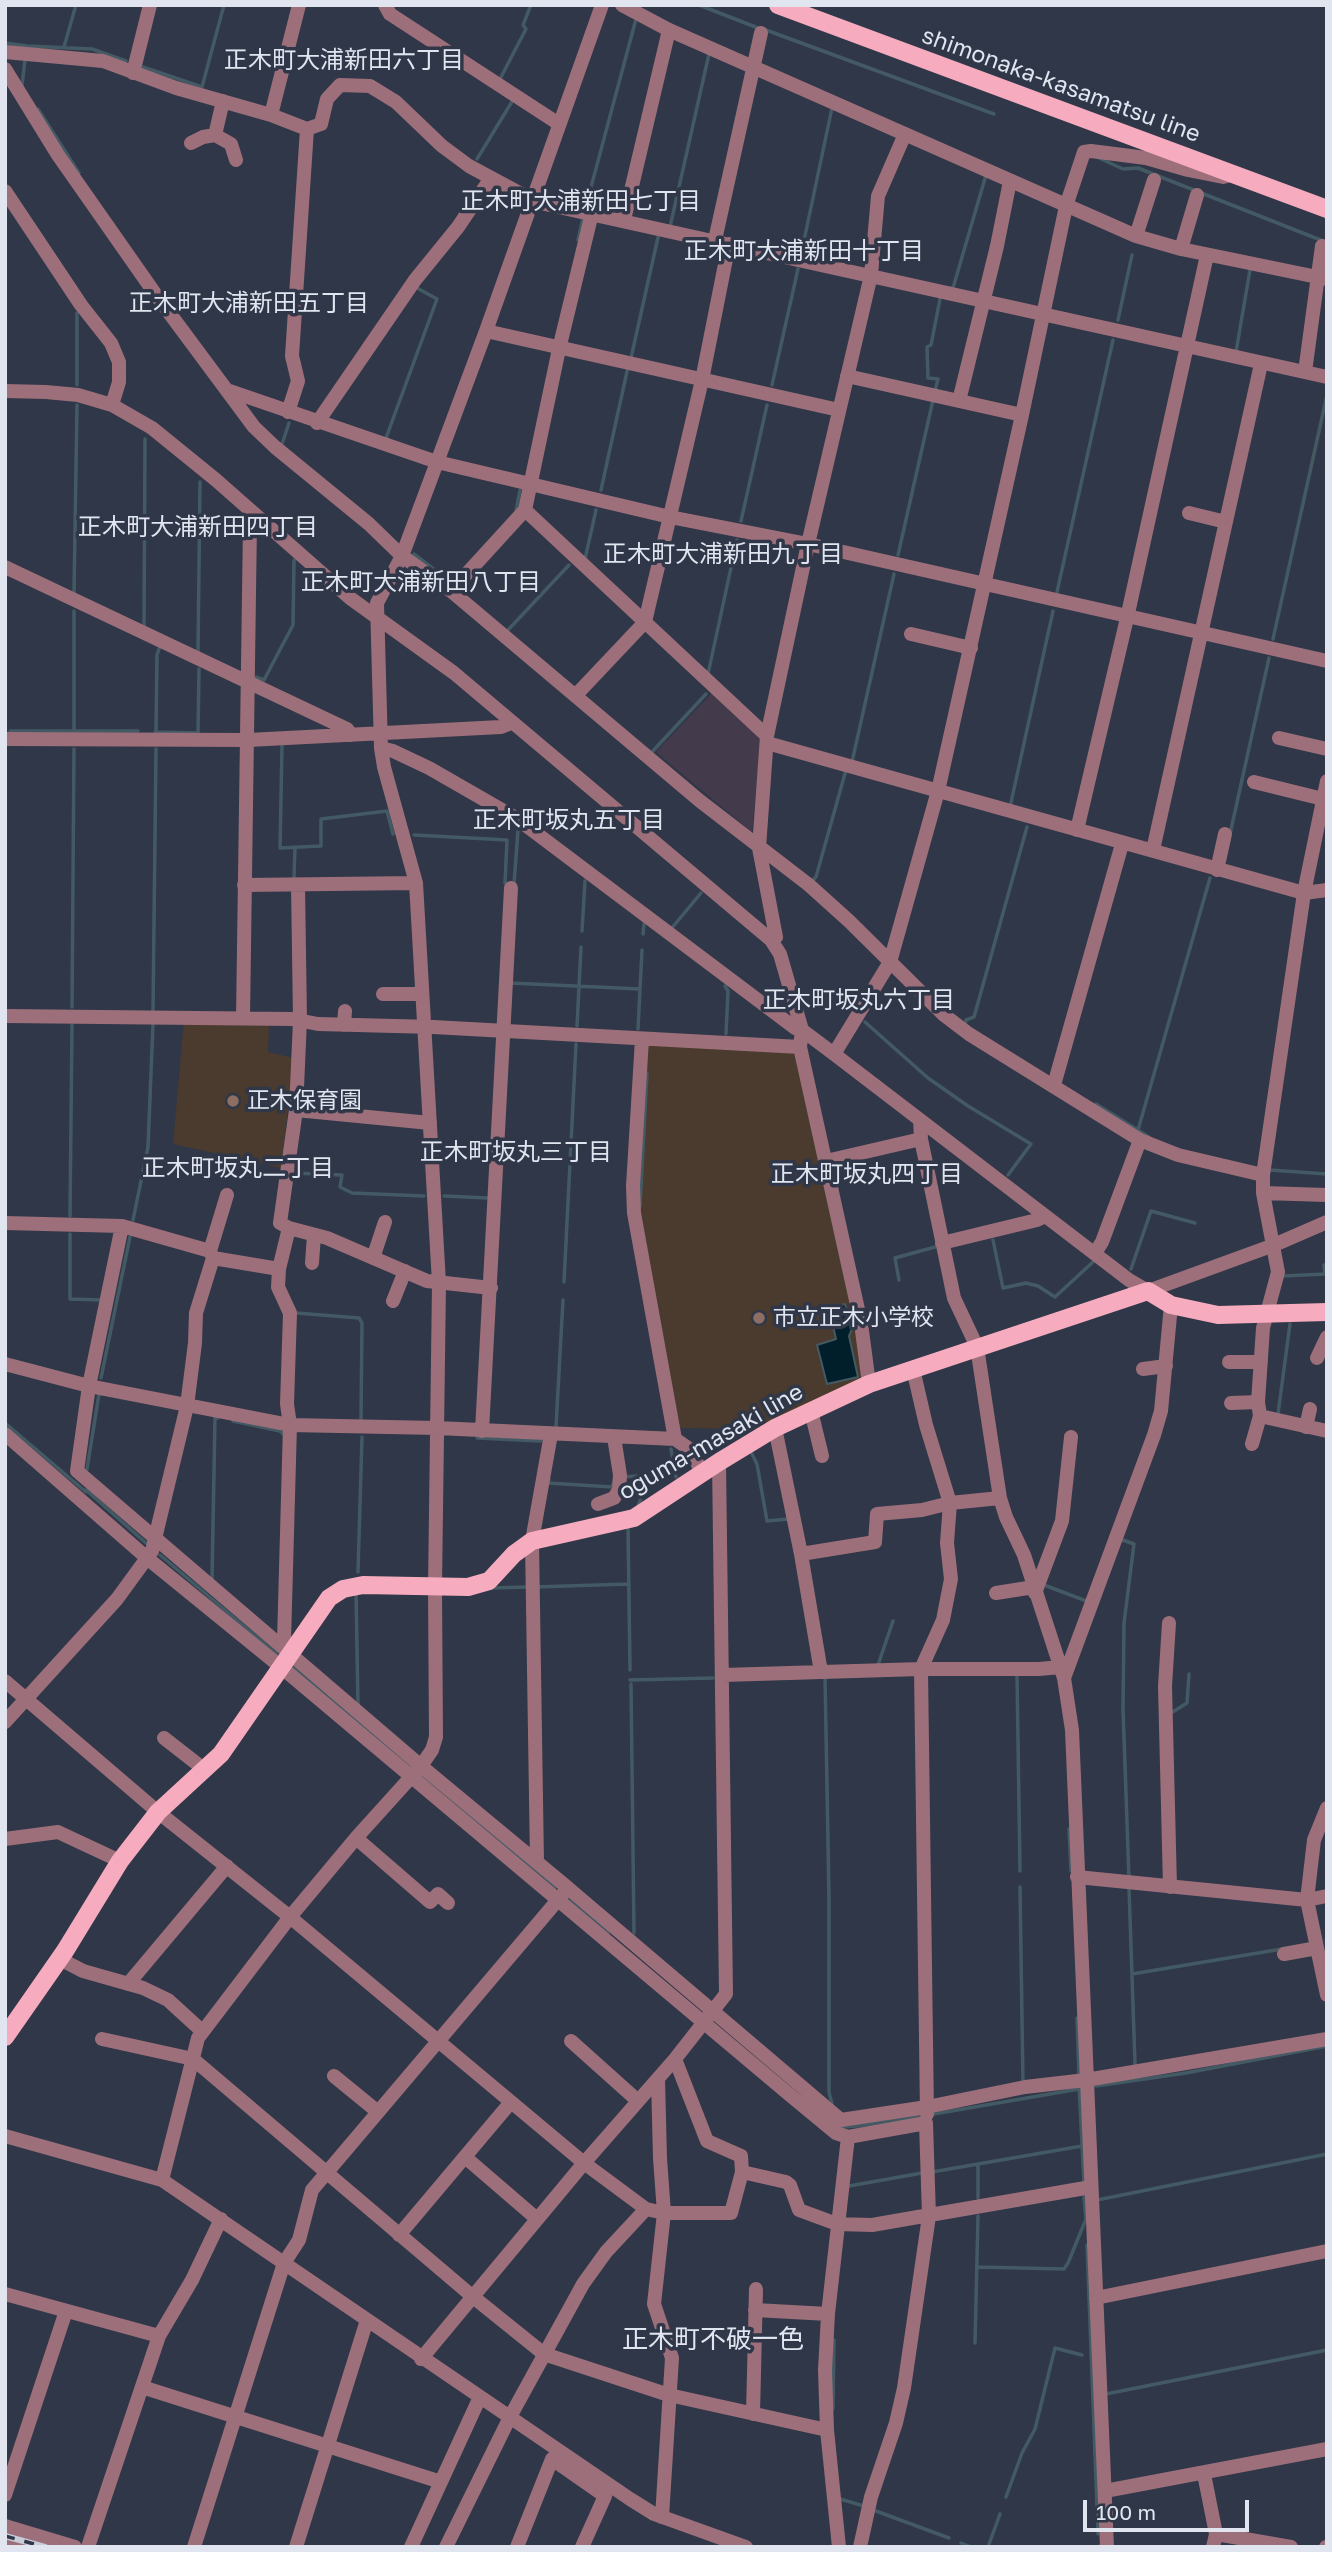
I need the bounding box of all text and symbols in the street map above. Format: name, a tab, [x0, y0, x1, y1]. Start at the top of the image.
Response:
street label: shimonaka-kasamatsu line	[918, 22, 1204, 148]
district label: 正木町大浦新田六丁目	[224, 46, 464, 74]
district label: 正木町大浦新田七丁目	[461, 187, 701, 215]
district label: 正木町大浦新田十丁目	[684, 237, 924, 265]
district label: 正木町大浦新田五丁目	[129, 289, 369, 317]
district label: 正木町大浦新田四丁目	[78, 513, 318, 541]
district label: 正木町大浦新田九丁目	[603, 540, 843, 568]
district label: 正木町大浦新田八丁目	[301, 568, 541, 596]
district label: 正木町坂丸五丁目	[473, 806, 665, 834]
district label: 正木町坂丸六丁目	[763, 986, 955, 1014]
place label: 正木保育園	[247, 1087, 362, 1115]
marker: 正木保育園	[225, 1093, 241, 1109]
district label: 正木町坂丸三丁目	[420, 1138, 612, 1166]
district label: 正木町坂丸二丁目	[142, 1154, 334, 1182]
district label: 正木町坂丸四丁目	[771, 1160, 963, 1188]
place label: 市立正木小学校	[773, 1304, 934, 1332]
marker: 市立正木小学校	[751, 1310, 767, 1326]
street label: oguma-masaki line	[614, 1378, 808, 1506]
district label: 正木町不破一色	[622, 2324, 804, 2356]
scale bar	[1087, 2486, 1253, 2530]
text: 100 m	[1096, 2499, 1156, 2525]

